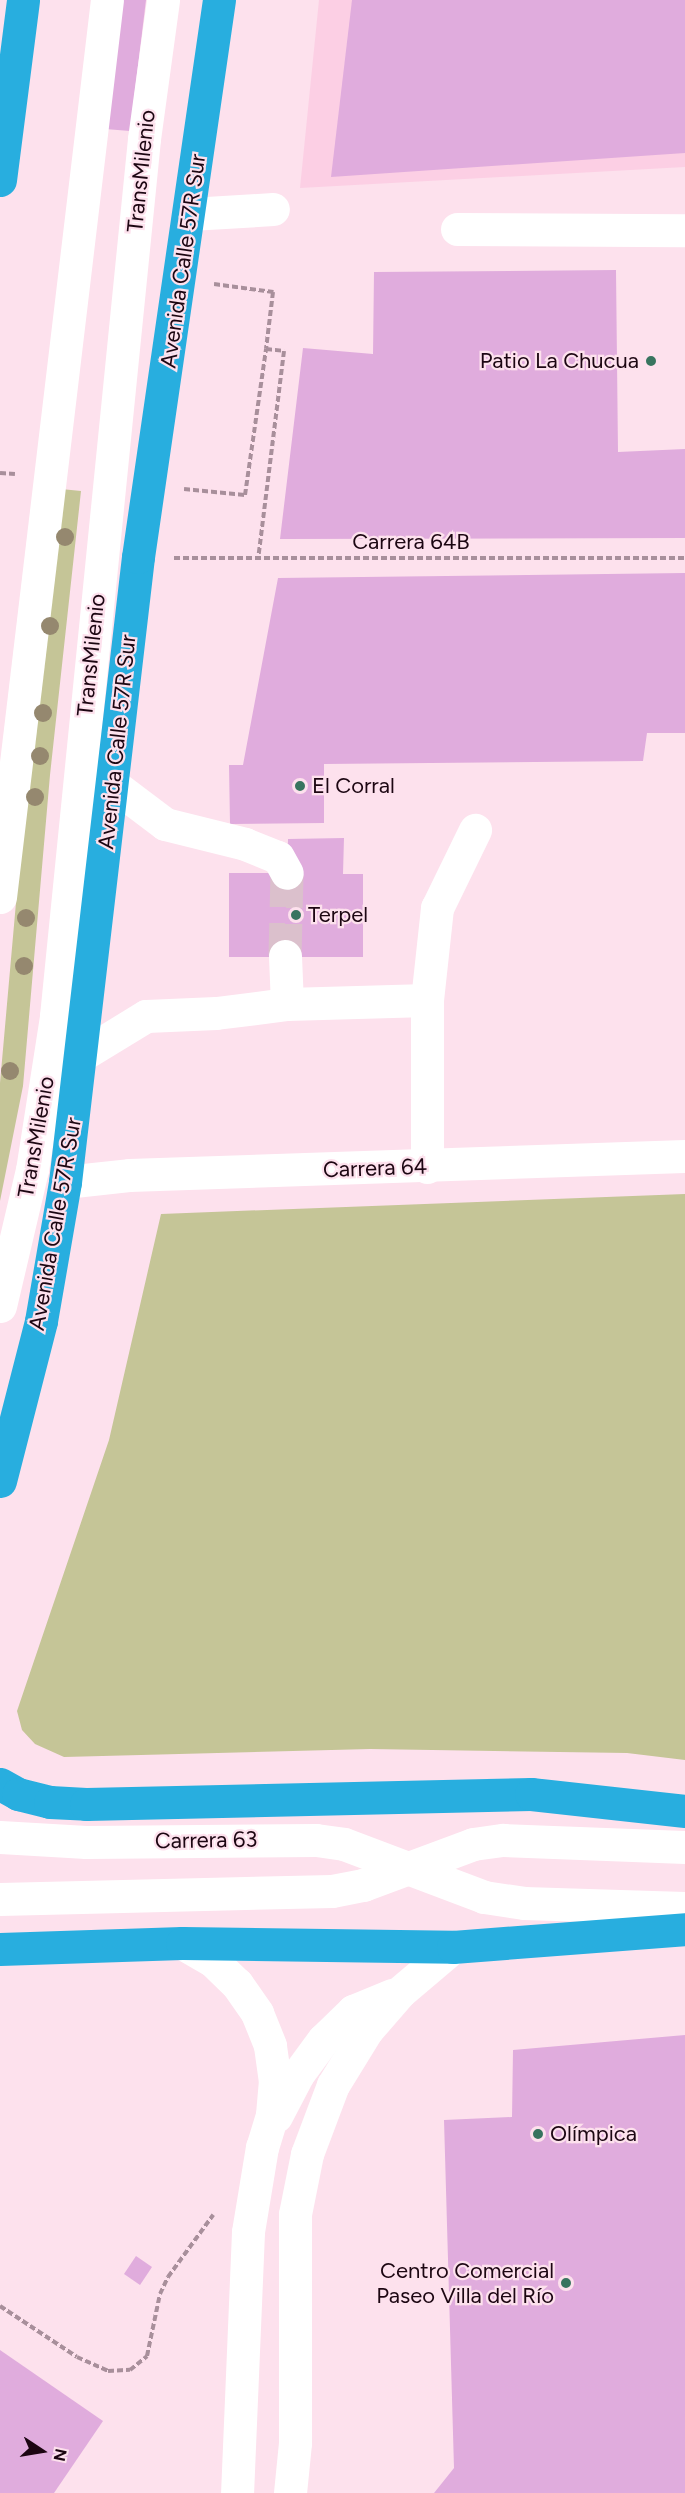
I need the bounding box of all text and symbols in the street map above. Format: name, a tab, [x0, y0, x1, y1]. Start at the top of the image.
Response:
street label: TransMilenio	[121, 108, 161, 234]
street label: Avenida Calle 57R Sur	[155, 152, 211, 370]
place label: Patio La Chucua	[480, 348, 639, 374]
marker: Patio La Chucua	[644, 354, 658, 368]
street label: Carrera 64B	[352, 529, 470, 555]
street label: TransMilenio	[71, 592, 111, 718]
street label: Avenida Calle 57R Sur	[93, 633, 141, 851]
place label: El Corral	[312, 773, 395, 799]
marker: El Corral	[293, 779, 307, 793]
place label: Terpel	[308, 902, 368, 928]
marker: Terpel	[289, 908, 303, 922]
street label: TransMilenio	[12, 1074, 60, 1200]
street label: Avenida Calle 57R Sur	[23, 1115, 87, 1333]
street label: Carrera 64	[322, 1153, 428, 1183]
street label: Carrera 63	[155, 1826, 257, 1854]
place label: Olímpica	[550, 2121, 637, 2147]
marker: Olímpica	[531, 2127, 545, 2141]
place label: Centro Comercial Paseo Villa del Río	[376, 2257, 554, 2308]
marker: Centro Comercial Paseo Villa del Río	[559, 2276, 573, 2290]
north arrow	[12, 2421, 72, 2481]
text: N	[50, 2447, 71, 2463]

